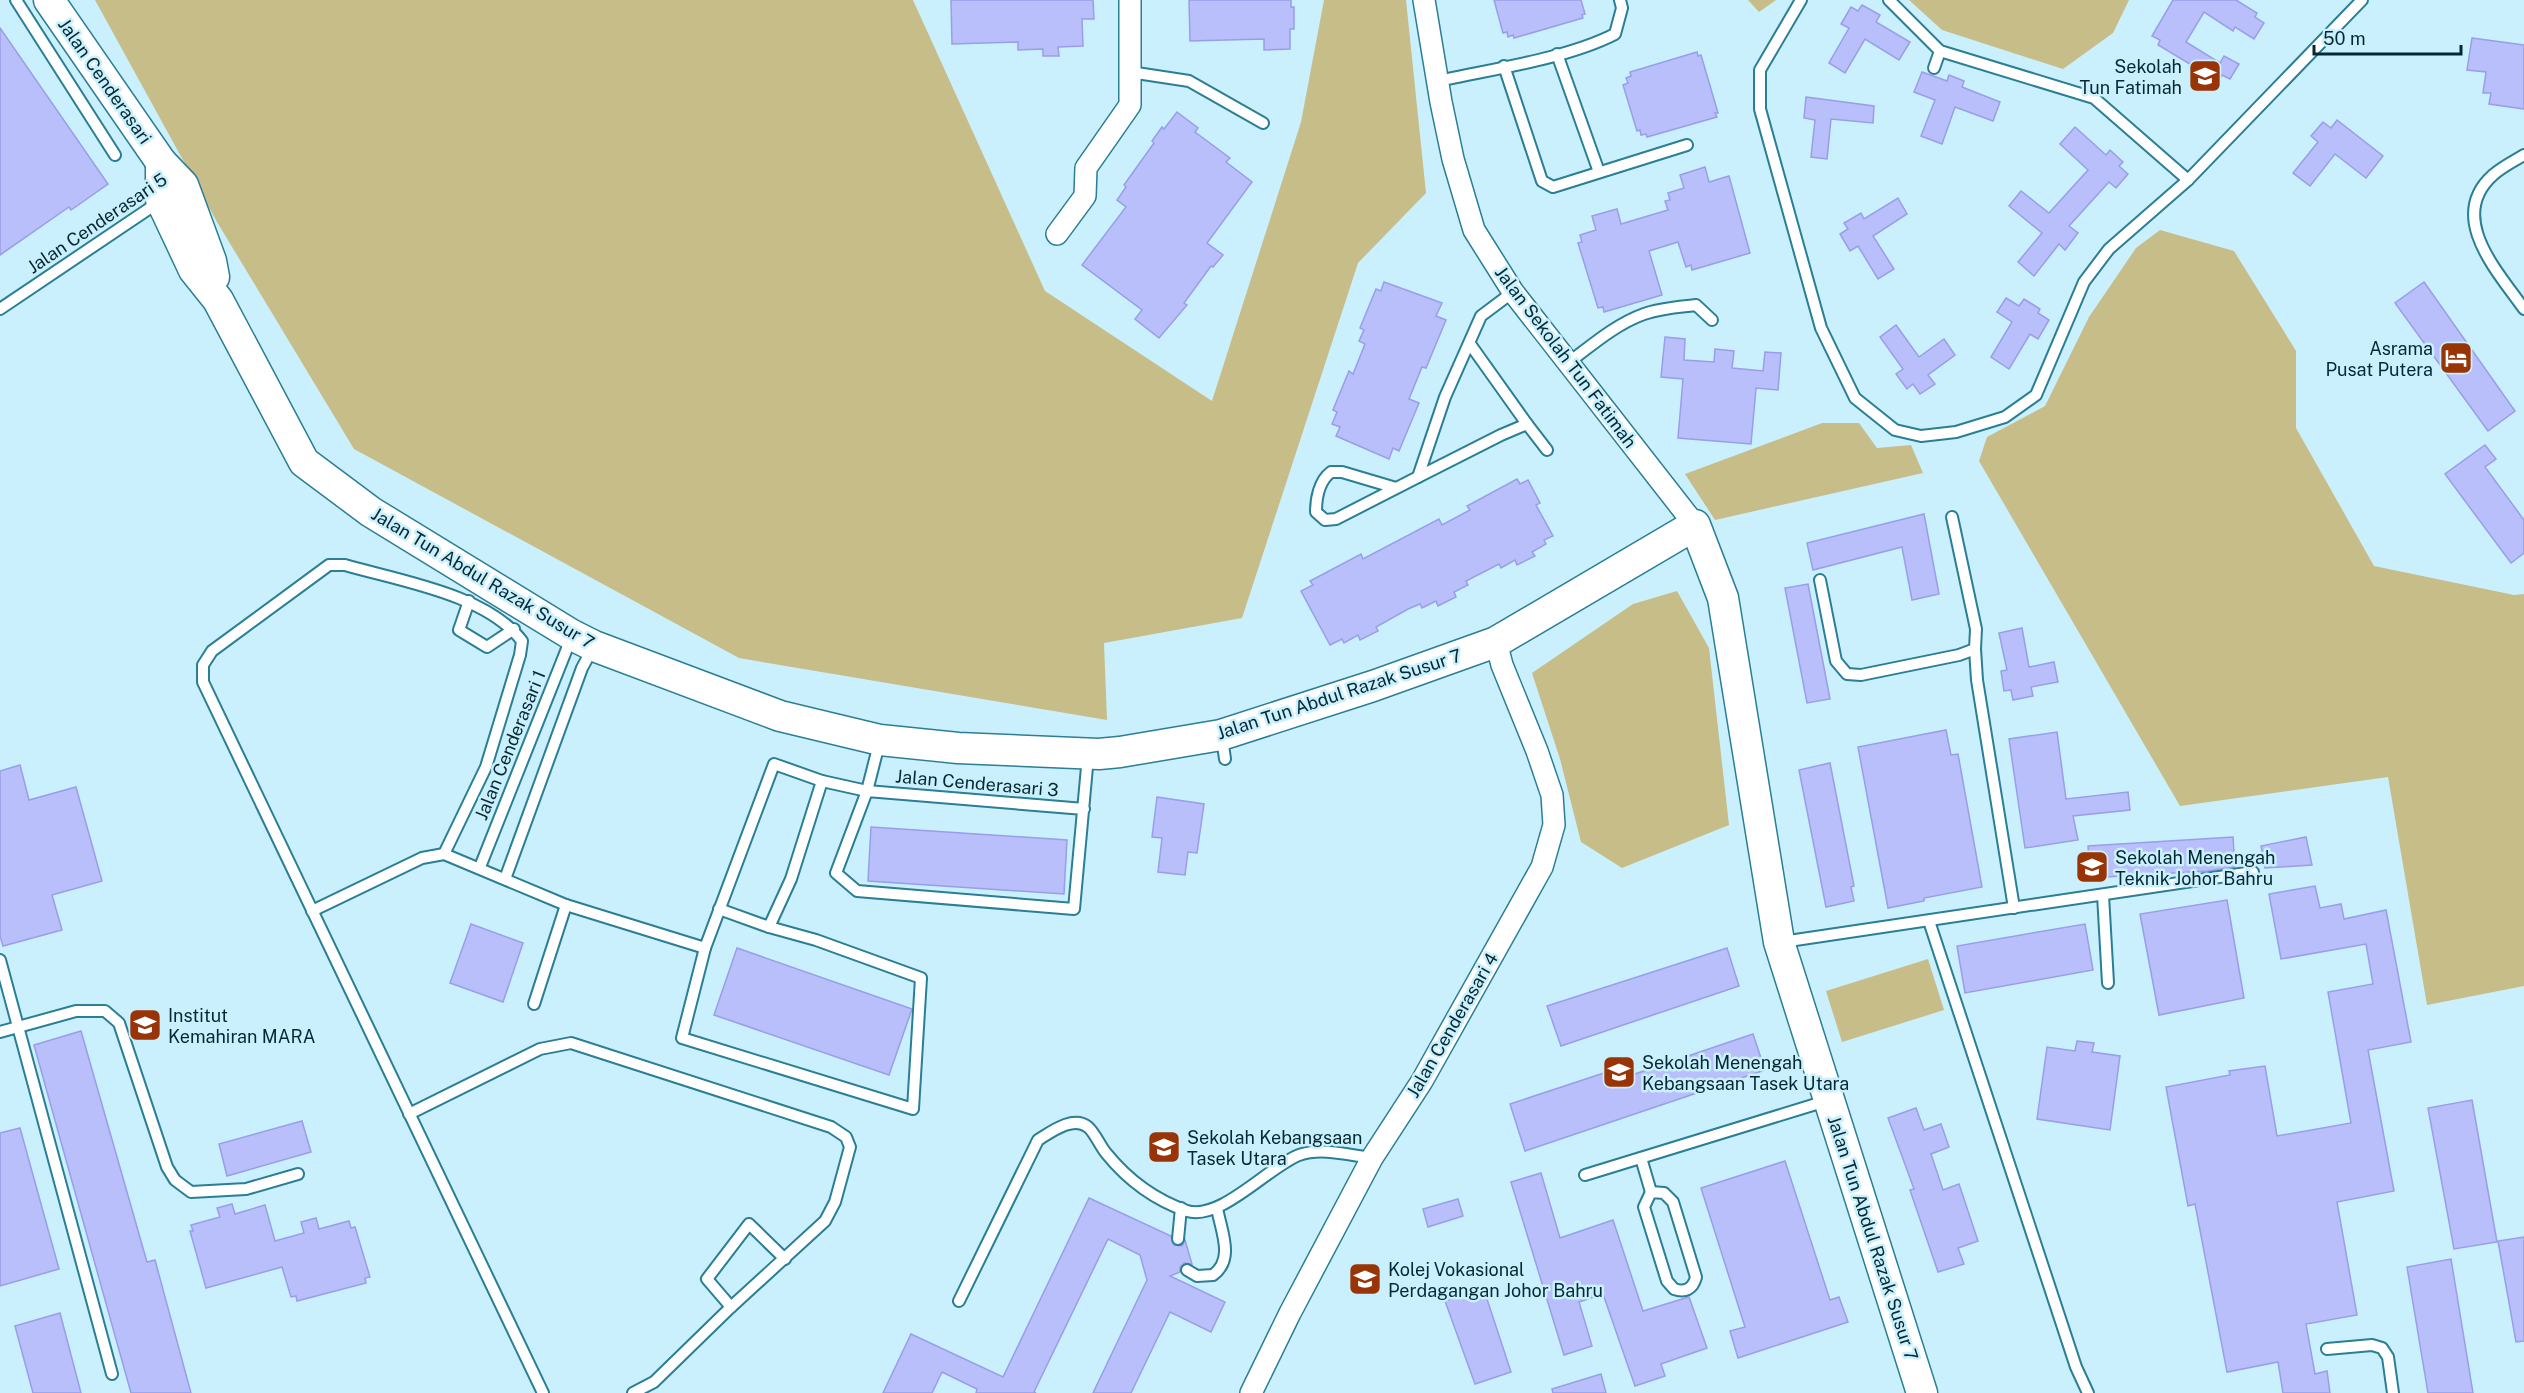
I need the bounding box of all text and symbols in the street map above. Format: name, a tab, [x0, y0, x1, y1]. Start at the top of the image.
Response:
street label: Jalan Cenderasari	[54, 14, 156, 148]
scale bar	[2314, 18, 2461, 56]
text: 50 m	[2323, 28, 2366, 49]
place label: Sekolah Tun Fatimah	[2079, 56, 2182, 98]
school or university icon: Sekolah Tun Fatimah	[2187, 58, 2223, 94]
street label: Jalan Cenderasari 5	[23, 168, 171, 278]
street label: Jalan Sekolah Tun Fatimah	[1491, 262, 1641, 452]
place label: Asrama Pusat Putera	[2326, 338, 2433, 380]
hotel icon: Asrama Pusat Putera	[2438, 340, 2474, 376]
street label: Jalan Tun Abdul Razak Susur 7	[368, 503, 598, 653]
street label: Jalan Tun Abdul Razak Susur 7	[1214, 644, 1464, 744]
street label: Jalan Cenderasari 1	[470, 667, 550, 823]
street label: Jalan Cenderasari 3	[894, 765, 1060, 801]
place label: Sekolah Menengah Teknik Johor Bahru	[2115, 847, 2275, 889]
school or university icon: Sekolah Menengah Teknik Johor Bahru	[2074, 849, 2110, 885]
street label: Jalan Cenderasari 4	[1402, 949, 1502, 1101]
place label: Institut Kemahiran MARA	[168, 1005, 316, 1047]
school or university icon: Institut Kemahiran MARA	[127, 1007, 163, 1043]
place label: Sekolah Menengah Kebangsaan Tasek Utara	[1642, 1052, 1849, 1094]
school or university icon: Sekolah Menengah Kebangsaan Tasek Utara	[1601, 1054, 1637, 1090]
street label: Jalan Tun Abdul Razak Susur 7	[1823, 1113, 1923, 1363]
place label: Sekolah Kebangsaan Tasek Utara	[1187, 1127, 1362, 1169]
school or university icon: Sekolah Kebangsaan Tasek Utara	[1146, 1129, 1182, 1165]
place label: Kolej Vokasional Perdagangan Johor Bahru	[1388, 1259, 1603, 1301]
school or university icon: Kolej Vokasional Perdagangan Johor Bahru	[1347, 1261, 1383, 1297]

